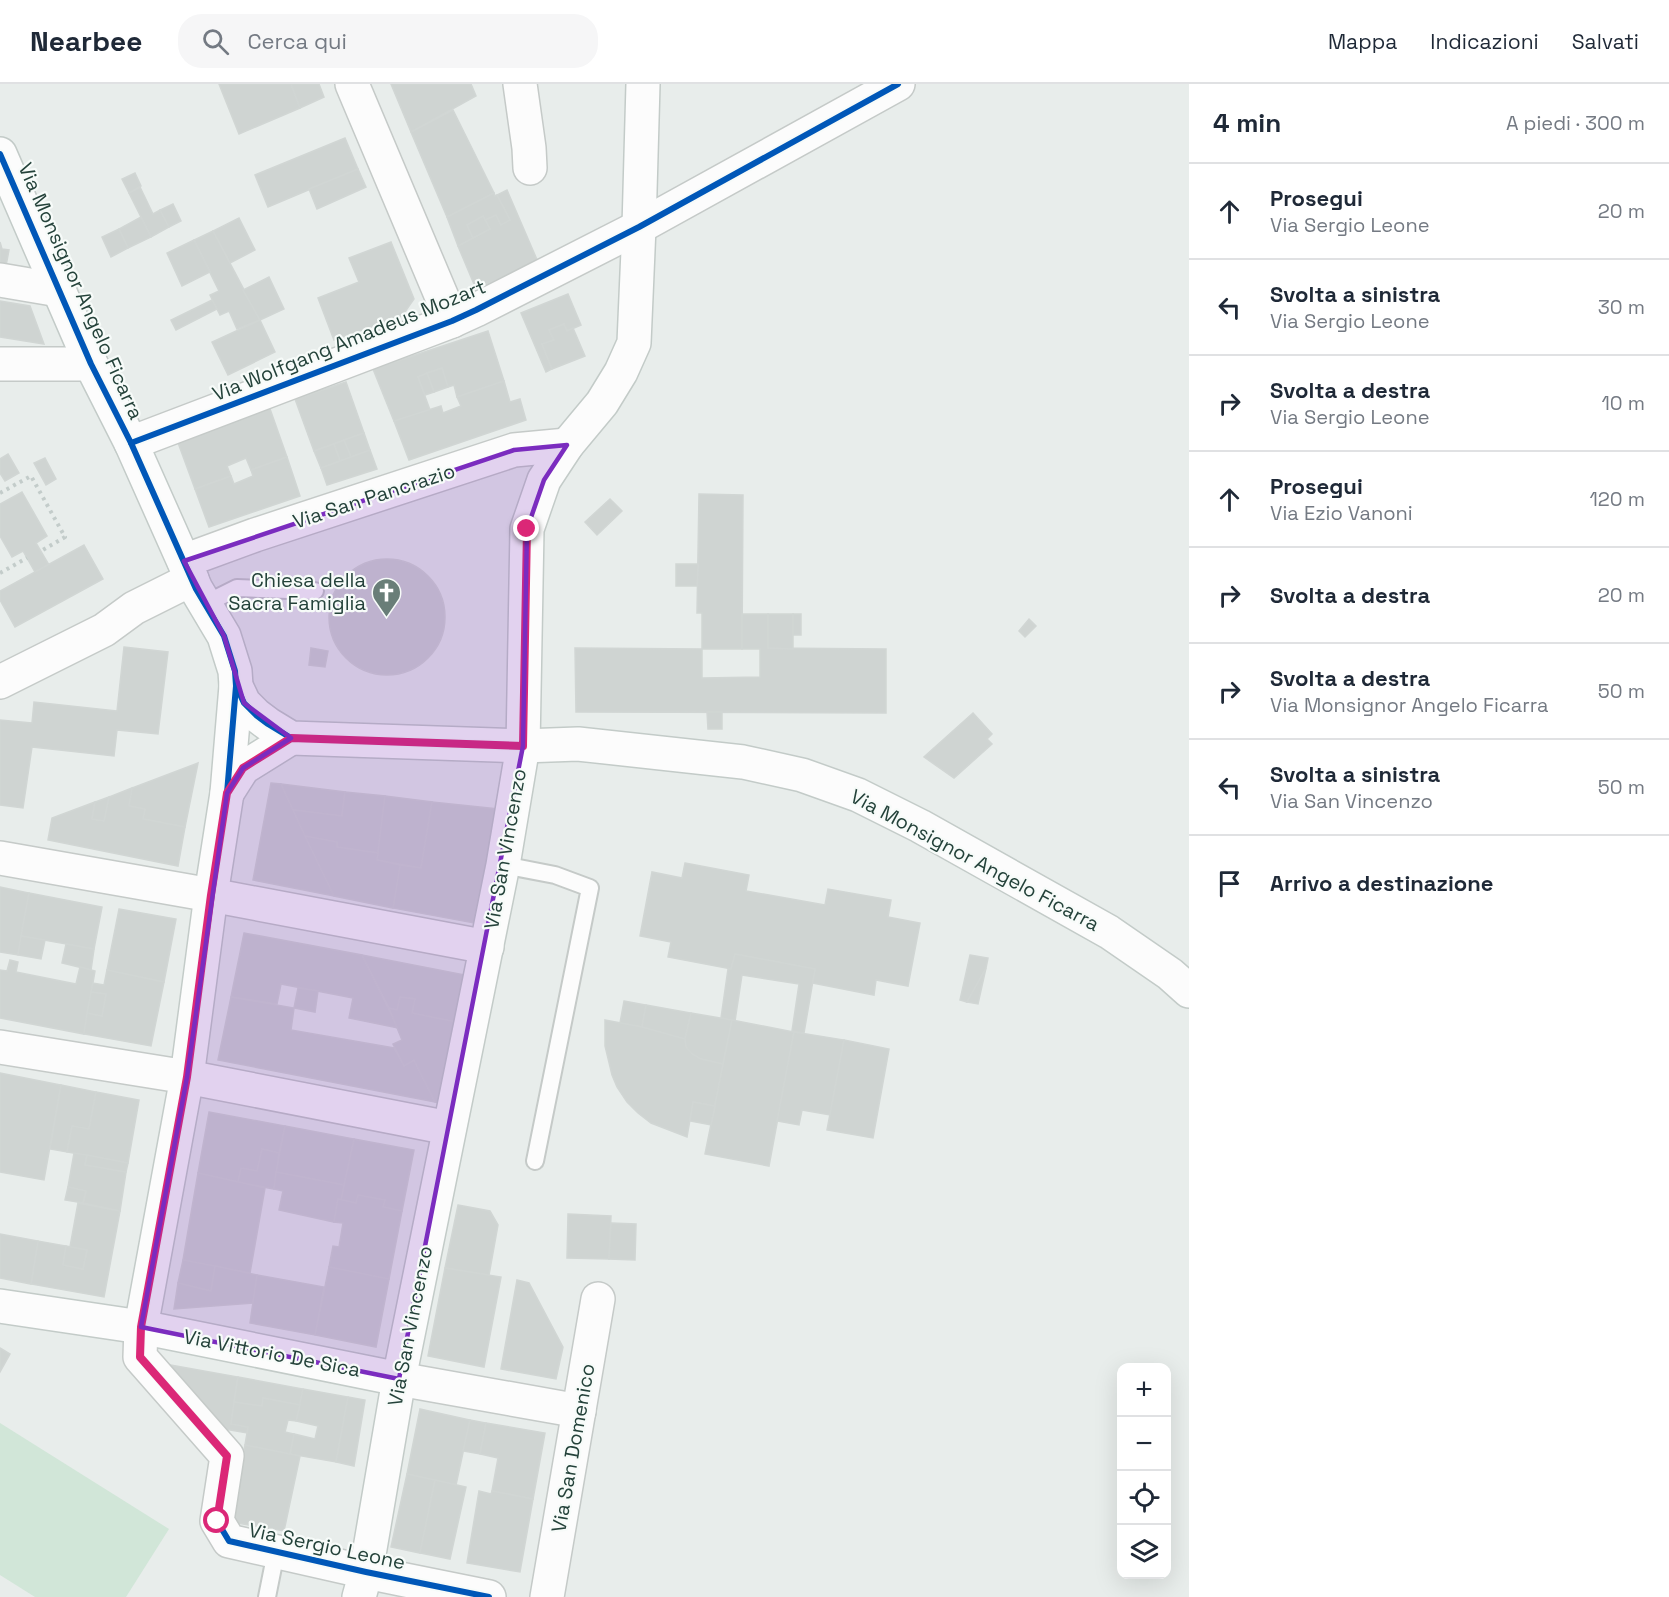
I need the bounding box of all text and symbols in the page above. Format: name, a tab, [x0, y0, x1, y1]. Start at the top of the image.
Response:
search box	[178, 14, 598, 68]
text: Nearbee	[30, 23, 142, 59]
icon: search	[199, 25, 232, 58]
text: Cerca qui	[247, 27, 347, 55]
text: Mappa	[1328, 28, 1397, 55]
text: Indicazioni	[1430, 28, 1539, 55]
text: Salvati	[1572, 28, 1639, 55]
text: 4 min	[1213, 106, 1281, 140]
text: A piedi · 300 m	[1506, 110, 1645, 136]
street label: Via Monsignor Angelo Ficarra	[12, 159, 150, 423]
text: Prosegui	[1270, 184, 1363, 212]
icon: ahead	[1213, 195, 1246, 228]
text: 20 m	[1598, 198, 1645, 224]
text: Via Sergio Leone	[1270, 212, 1430, 238]
street label: Via Wolfgang Amadeus Mozart	[209, 273, 489, 407]
text: Svolta a sinistra	[1270, 280, 1440, 308]
icon: left	[1213, 291, 1246, 324]
text: 30 m	[1598, 294, 1645, 320]
text: Via Sergio Leone	[1270, 308, 1430, 334]
text: Svolta a destra	[1270, 376, 1430, 404]
icon: right	[1213, 387, 1246, 420]
text: 10 m	[1601, 390, 1645, 416]
text: Via Sergio Leone	[1270, 404, 1430, 430]
street label: Via San Pancrazio	[290, 458, 458, 534]
text: Prosegui	[1270, 472, 1363, 500]
icon: ahead	[1213, 483, 1246, 516]
text: 120 m	[1589, 486, 1645, 512]
text: Via Ezio Vanoni	[1270, 500, 1413, 526]
route end	[513, 515, 539, 541]
place label: Chiesa della Sacra Famiglia	[228, 567, 366, 616]
church icon: Chiesa della Sacra Famiglia	[371, 576, 403, 618]
icon: right	[1213, 579, 1246, 612]
text: Svolta a destra	[1270, 581, 1430, 609]
text: 20 m	[1598, 582, 1645, 608]
text: Svolta a destra	[1270, 664, 1430, 692]
icon: right	[1213, 675, 1246, 708]
text: 50 m	[1598, 678, 1645, 704]
text: Via Monsignor Angelo Ficarra	[1270, 692, 1549, 718]
text: Svolta a sinistra	[1270, 760, 1440, 788]
street label: Via San Vincenzo	[478, 767, 532, 931]
icon: left	[1213, 771, 1246, 804]
text: 50 m	[1598, 774, 1645, 800]
street label: Via Monsignor Angelo Ficarra	[846, 783, 1104, 937]
text: Via San Vincenzo	[1270, 788, 1433, 814]
icon: arrive	[1213, 867, 1246, 900]
text: Arrivo a destinazione	[1270, 869, 1493, 897]
street label: Via San Vincenzo	[382, 1244, 438, 1408]
street label: Via Vittorio De Sica	[181, 1323, 363, 1383]
street label: Via San Domenico	[545, 1361, 601, 1535]
map controls	[1117, 1363, 1171, 1579]
button: +	[1117, 1363, 1171, 1417]
button: −	[1117, 1417, 1171, 1471]
button: locate	[1117, 1471, 1171, 1525]
route start	[203, 1507, 229, 1533]
street label: Via Sergio Leone	[246, 1517, 408, 1575]
button: layers	[1117, 1525, 1171, 1579]

